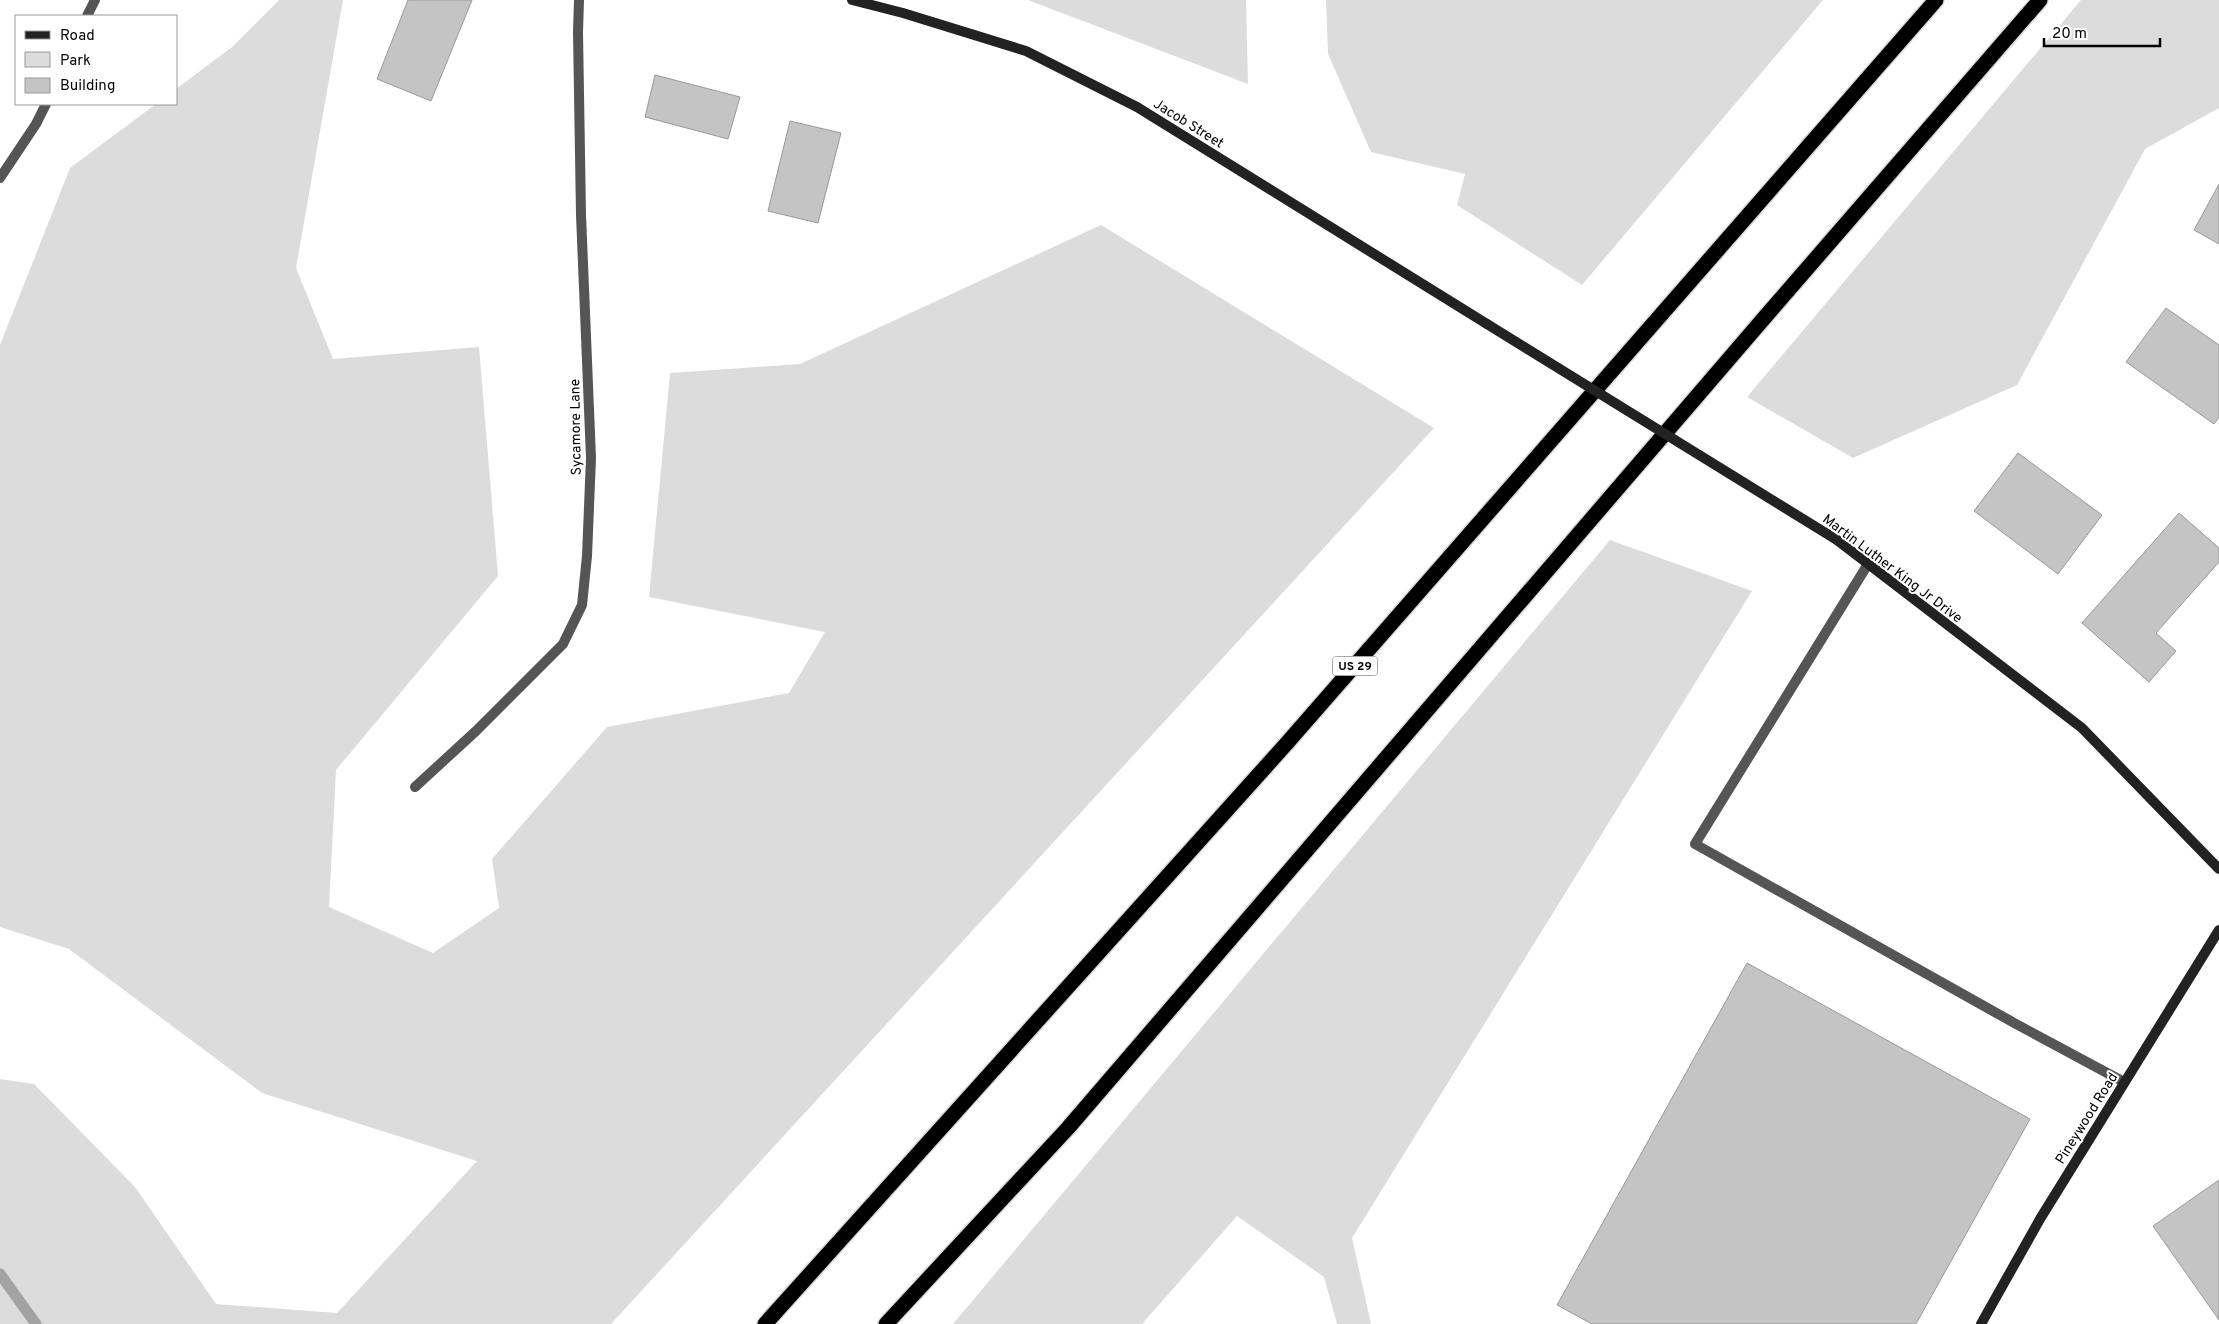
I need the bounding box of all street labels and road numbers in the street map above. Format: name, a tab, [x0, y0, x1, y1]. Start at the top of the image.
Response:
street label: Jacob Street	[1150, 96, 1227, 153]
street label: Sycamore Lane	[567, 379, 586, 475]
street label: Martin Luther King Jr Drive	[1819, 511, 1965, 627]
road number: US 29	[1332, 656, 1378, 676]
street label: Pineywood Road	[2052, 1070, 2122, 1168]

